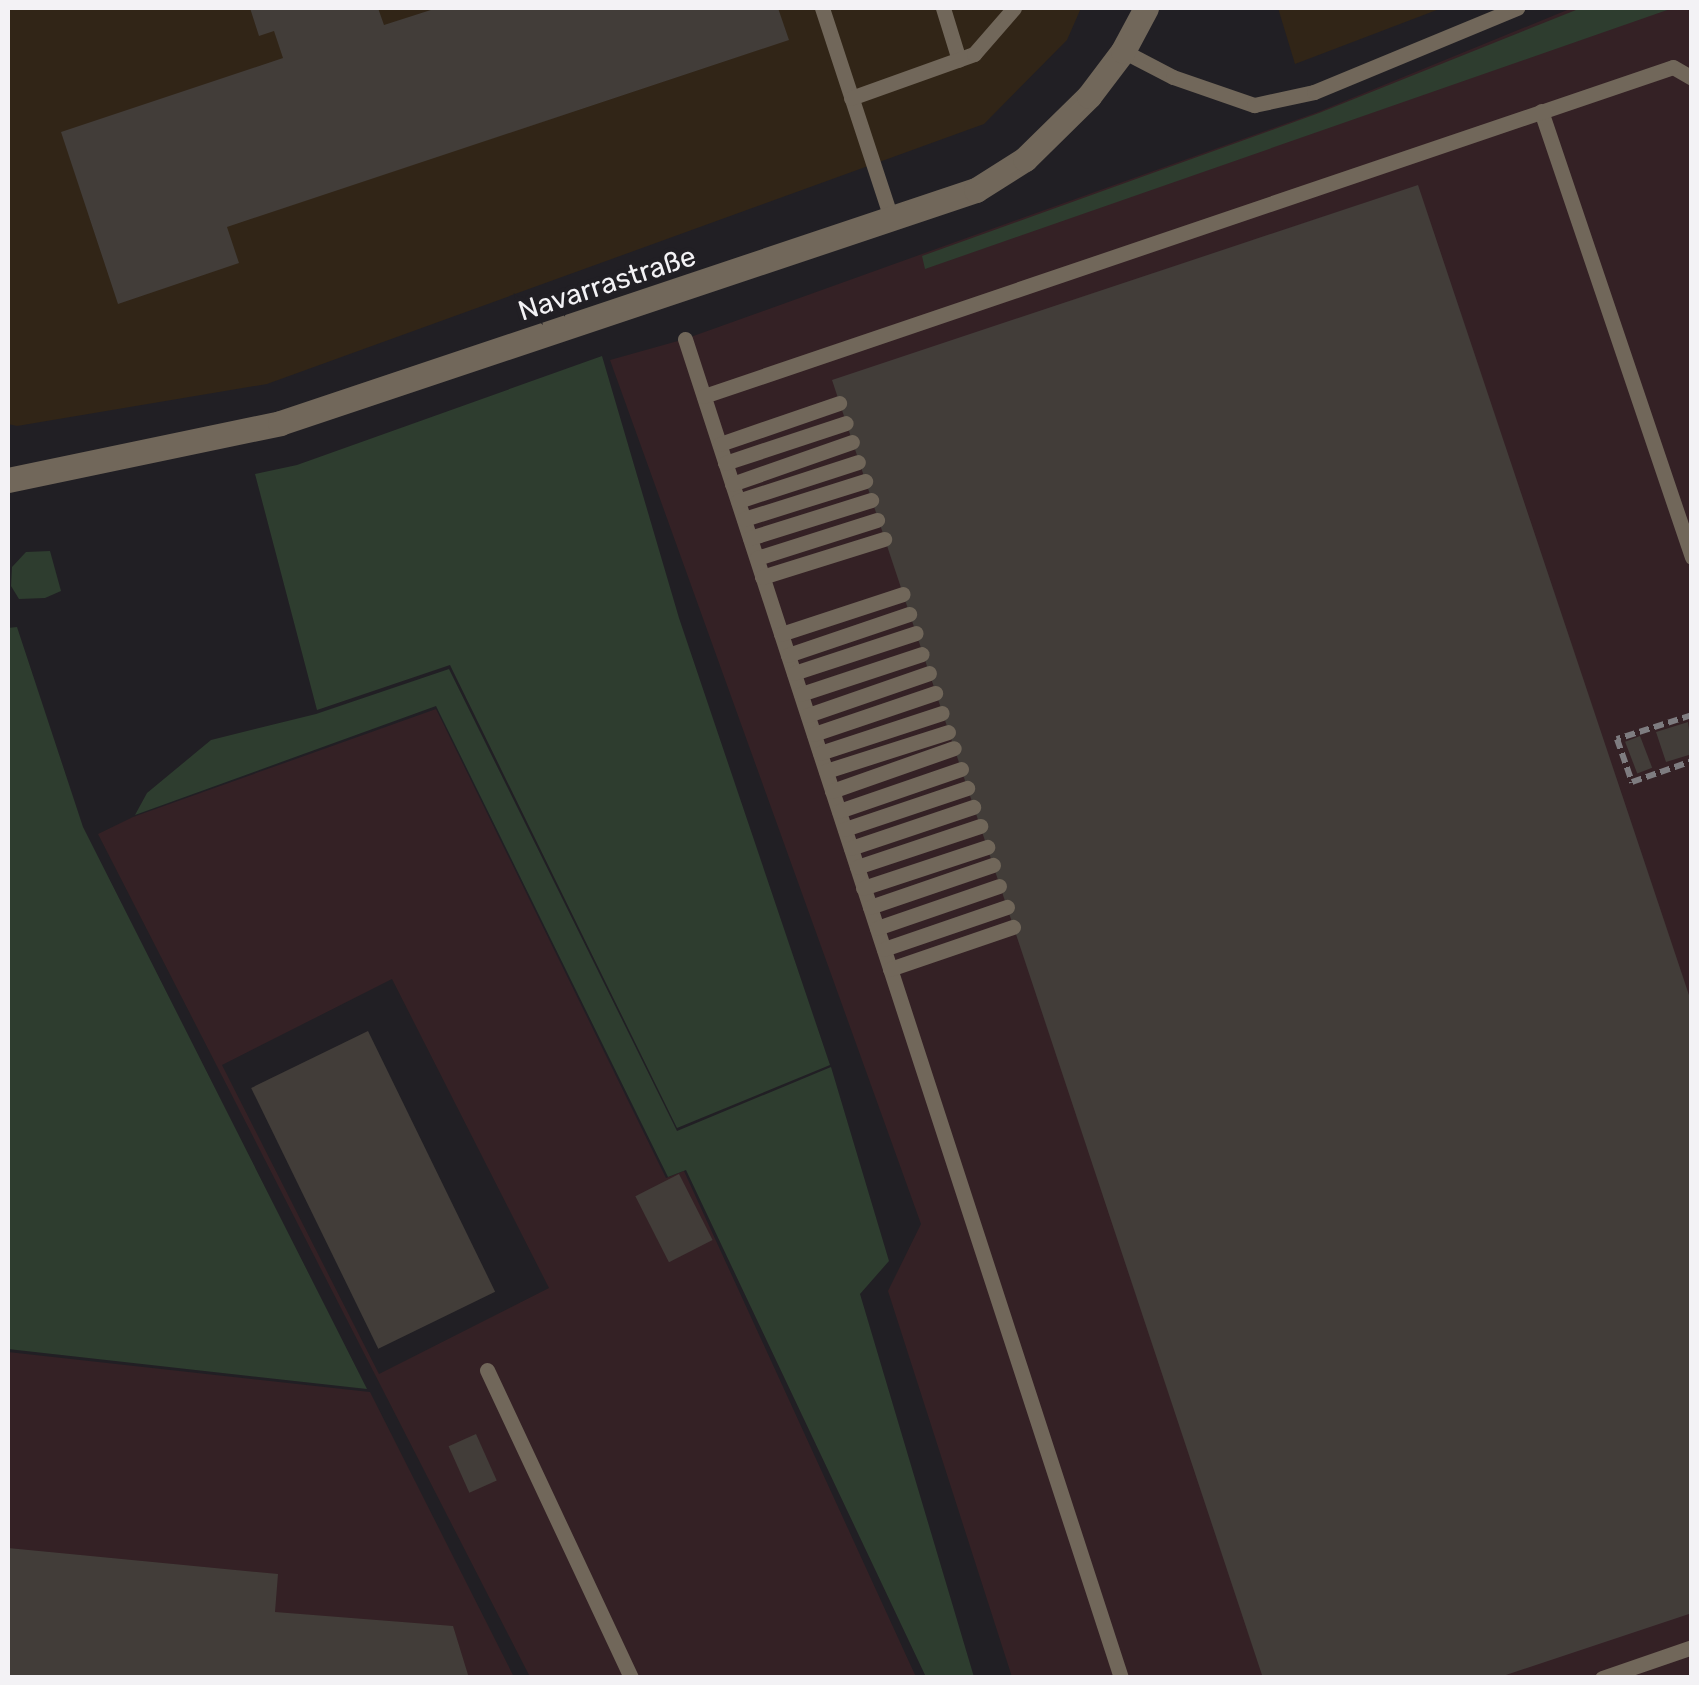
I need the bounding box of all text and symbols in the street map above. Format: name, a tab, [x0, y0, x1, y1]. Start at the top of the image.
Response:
street label: Navarrastraße	[514, 239, 700, 329]

